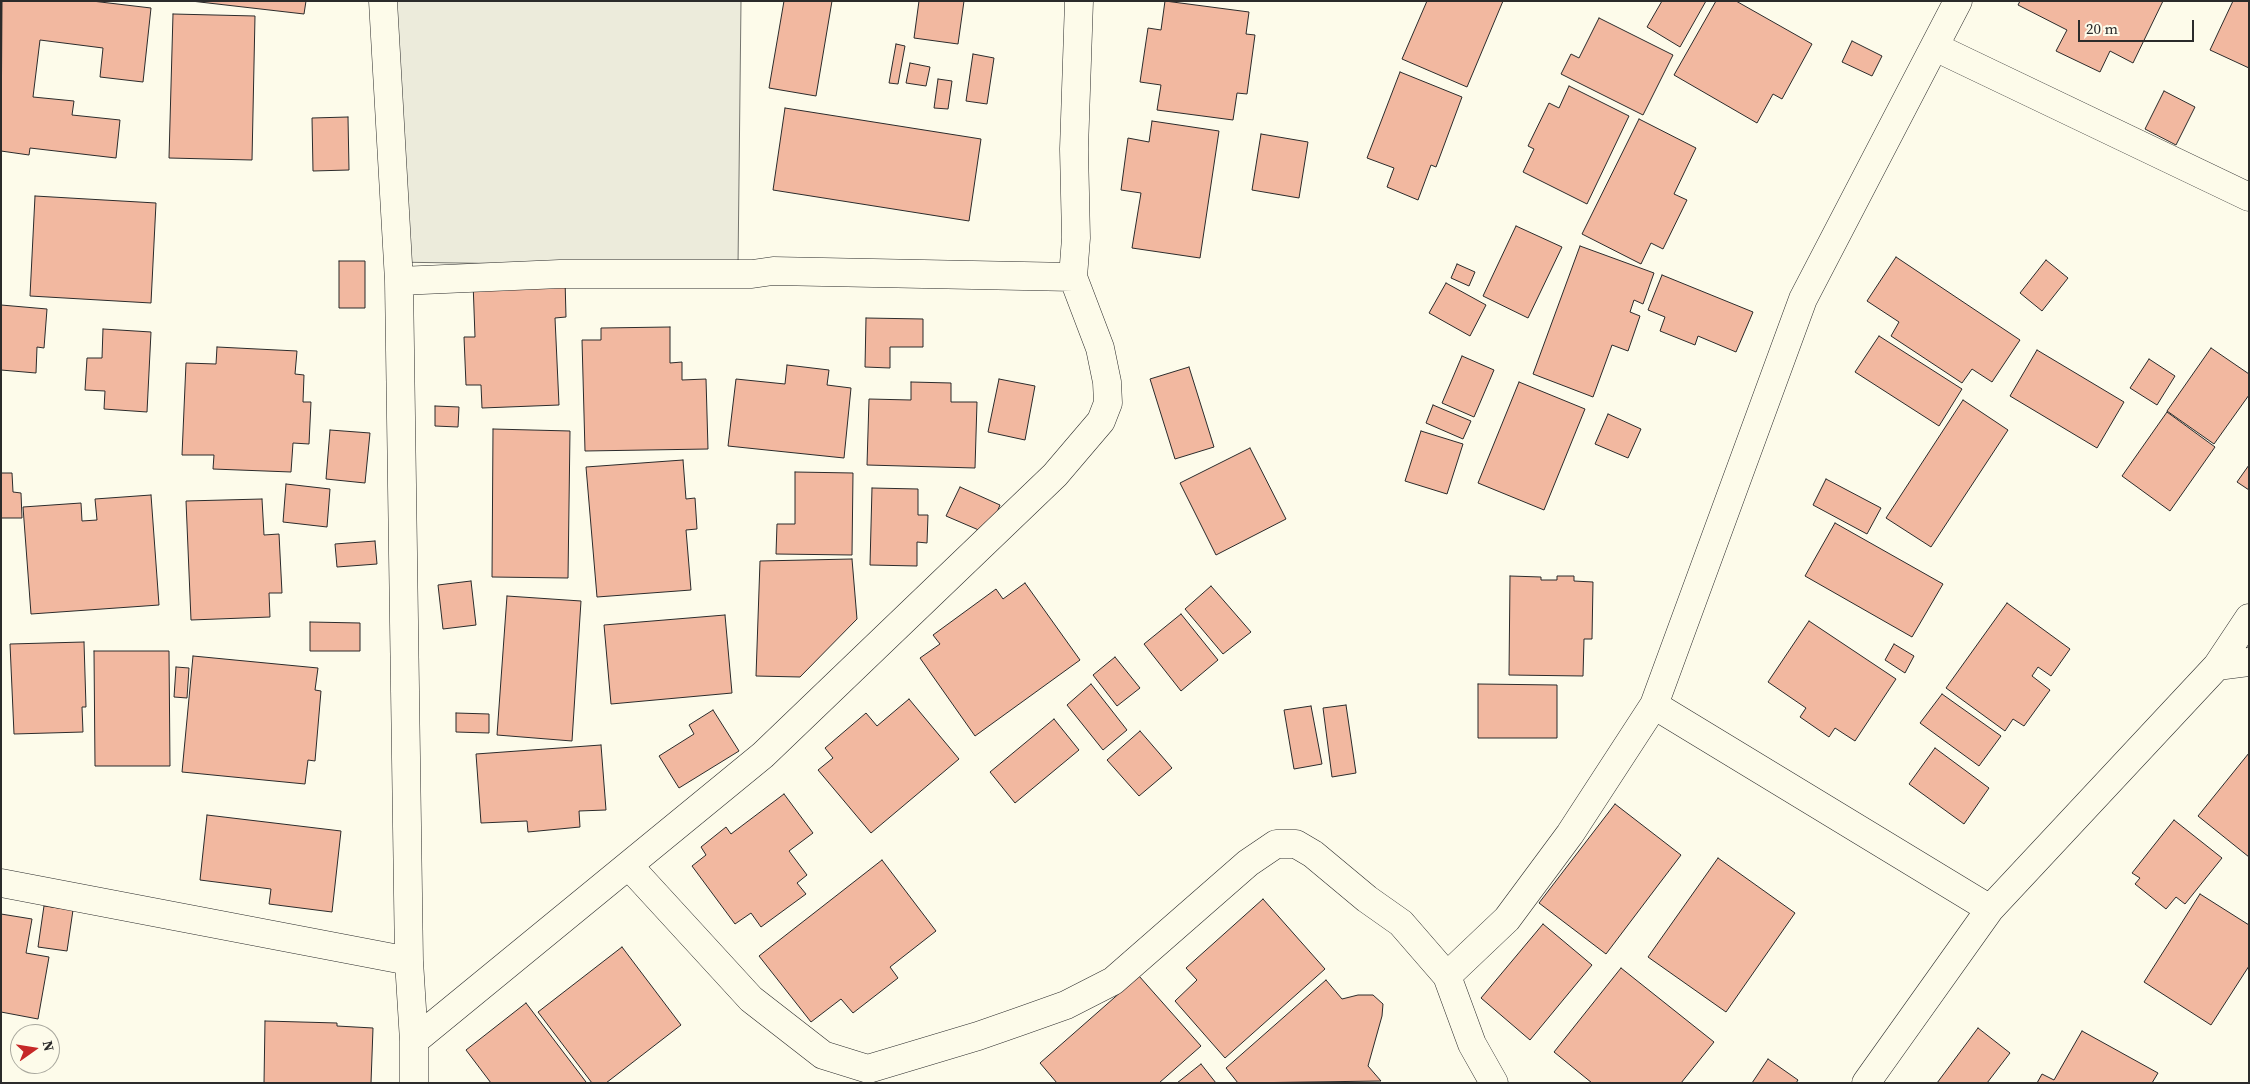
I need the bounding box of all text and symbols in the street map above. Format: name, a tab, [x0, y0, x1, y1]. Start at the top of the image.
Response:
scale bar	[2080, 10, 2196, 42]
text: 20 m	[2086, 18, 2118, 39]
north arrow	[10, 1024, 60, 1074]
text: N	[38, 1039, 60, 1053]

